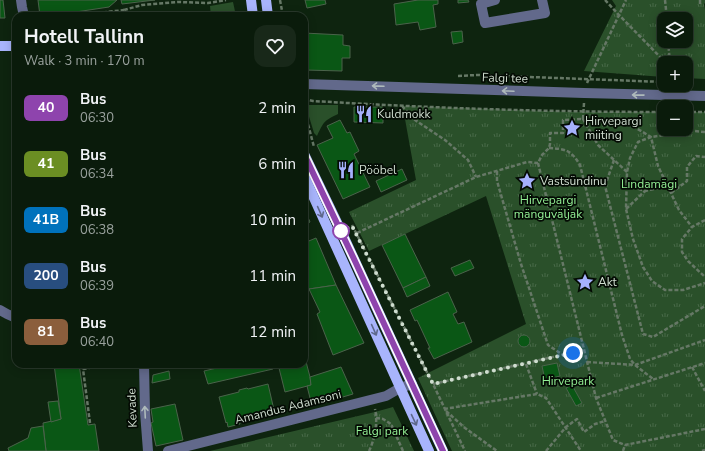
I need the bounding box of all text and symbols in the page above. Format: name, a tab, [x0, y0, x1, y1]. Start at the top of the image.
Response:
map controls	[657, 12, 693, 136]
button: layers	[657, 12, 693, 48]
text: Hotell Tallinn	[24, 24, 144, 50]
button: heart	[254, 25, 296, 67]
text: Walk · 3 min · 170 m	[24, 52, 145, 70]
button: +	[657, 56, 693, 92]
street label: Falgi tee	[482, 69, 528, 87]
one-way arrow	[372, 82, 385, 90]
one-way arrow	[502, 87, 515, 94]
text: Bus	[80, 89, 106, 109]
one-way arrow	[632, 91, 645, 98]
text: 40	[38, 98, 54, 117]
text: 2 min	[258, 98, 296, 118]
button: −	[657, 100, 693, 136]
restaurant icon: Kuldmokk	[354, 104, 374, 124]
place label: Kuldmokk	[377, 106, 432, 122]
text: 06:30	[80, 109, 114, 127]
place label: Hirvepargi miiting	[585, 113, 641, 143]
place icon: Hirvepargi miiting	[562, 118, 582, 138]
text: Bus	[80, 145, 106, 165]
text: 41	[38, 154, 54, 173]
text: 6 min	[258, 154, 296, 174]
restaurant icon: Pööbel	[336, 160, 356, 180]
place label: Pööbel	[359, 162, 397, 178]
text: 06:34	[80, 165, 114, 183]
place icon: Vastsündinu	[517, 171, 537, 191]
place label: Vastsündinu	[539, 173, 607, 189]
park label: Lindamägi	[621, 176, 677, 192]
park label: Hirvepargi mänguväljak	[514, 192, 583, 222]
text: Bus	[80, 201, 106, 221]
one-way arrow	[317, 205, 324, 217]
text: 41B	[33, 210, 59, 229]
text: 10 min	[249, 210, 296, 230]
text: 06:38	[80, 221, 114, 239]
unlabelled marker	[332, 222, 350, 240]
text: Bus	[80, 257, 106, 277]
text: 200	[33, 266, 59, 285]
text: 11 min	[249, 266, 296, 286]
place icon: Akt	[575, 272, 595, 292]
place label: Akt	[598, 274, 618, 290]
text: 06:39	[80, 277, 114, 295]
text: Bus	[80, 313, 106, 333]
text: 81	[38, 322, 54, 341]
text: 12 min	[249, 322, 296, 342]
one-way arrow	[371, 324, 378, 336]
text: 06:40	[80, 333, 114, 351]
your location	[563, 343, 583, 363]
park label: Hirvepark	[542, 373, 595, 389]
street label: Amandus Adamsoni	[233, 386, 343, 428]
street label: Kevade	[123, 388, 141, 428]
one-way arrow	[141, 406, 148, 419]
one-way arrow	[411, 413, 418, 425]
park label: Falgi park	[356, 423, 409, 439]

